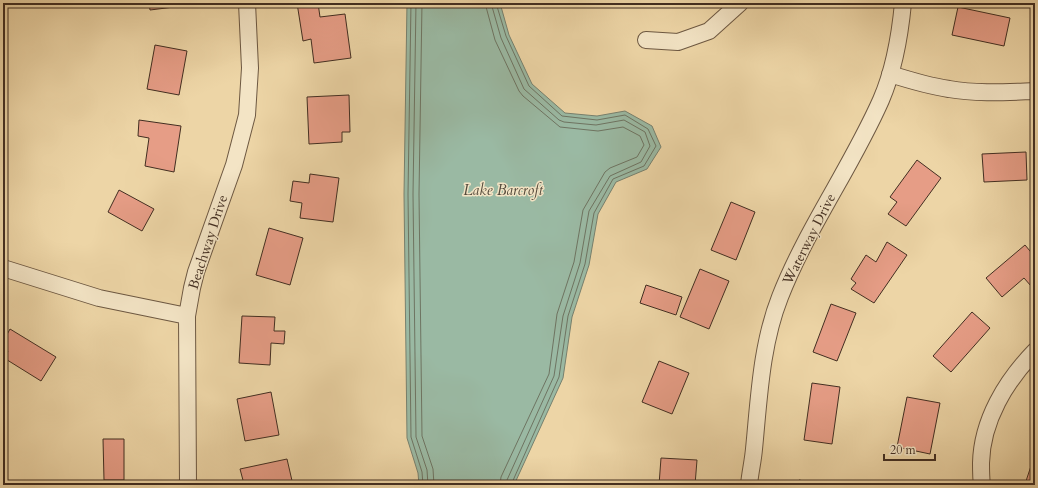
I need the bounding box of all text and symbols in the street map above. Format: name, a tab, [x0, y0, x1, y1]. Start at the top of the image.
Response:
water label: Lake Barcroft	[463, 180, 544, 200]
street label: Waterway Drive	[777, 190, 840, 289]
street label: Beachway Drive	[184, 192, 232, 292]
scale bar	[884, 436, 935, 462]
text: 20 m	[890, 442, 917, 458]

